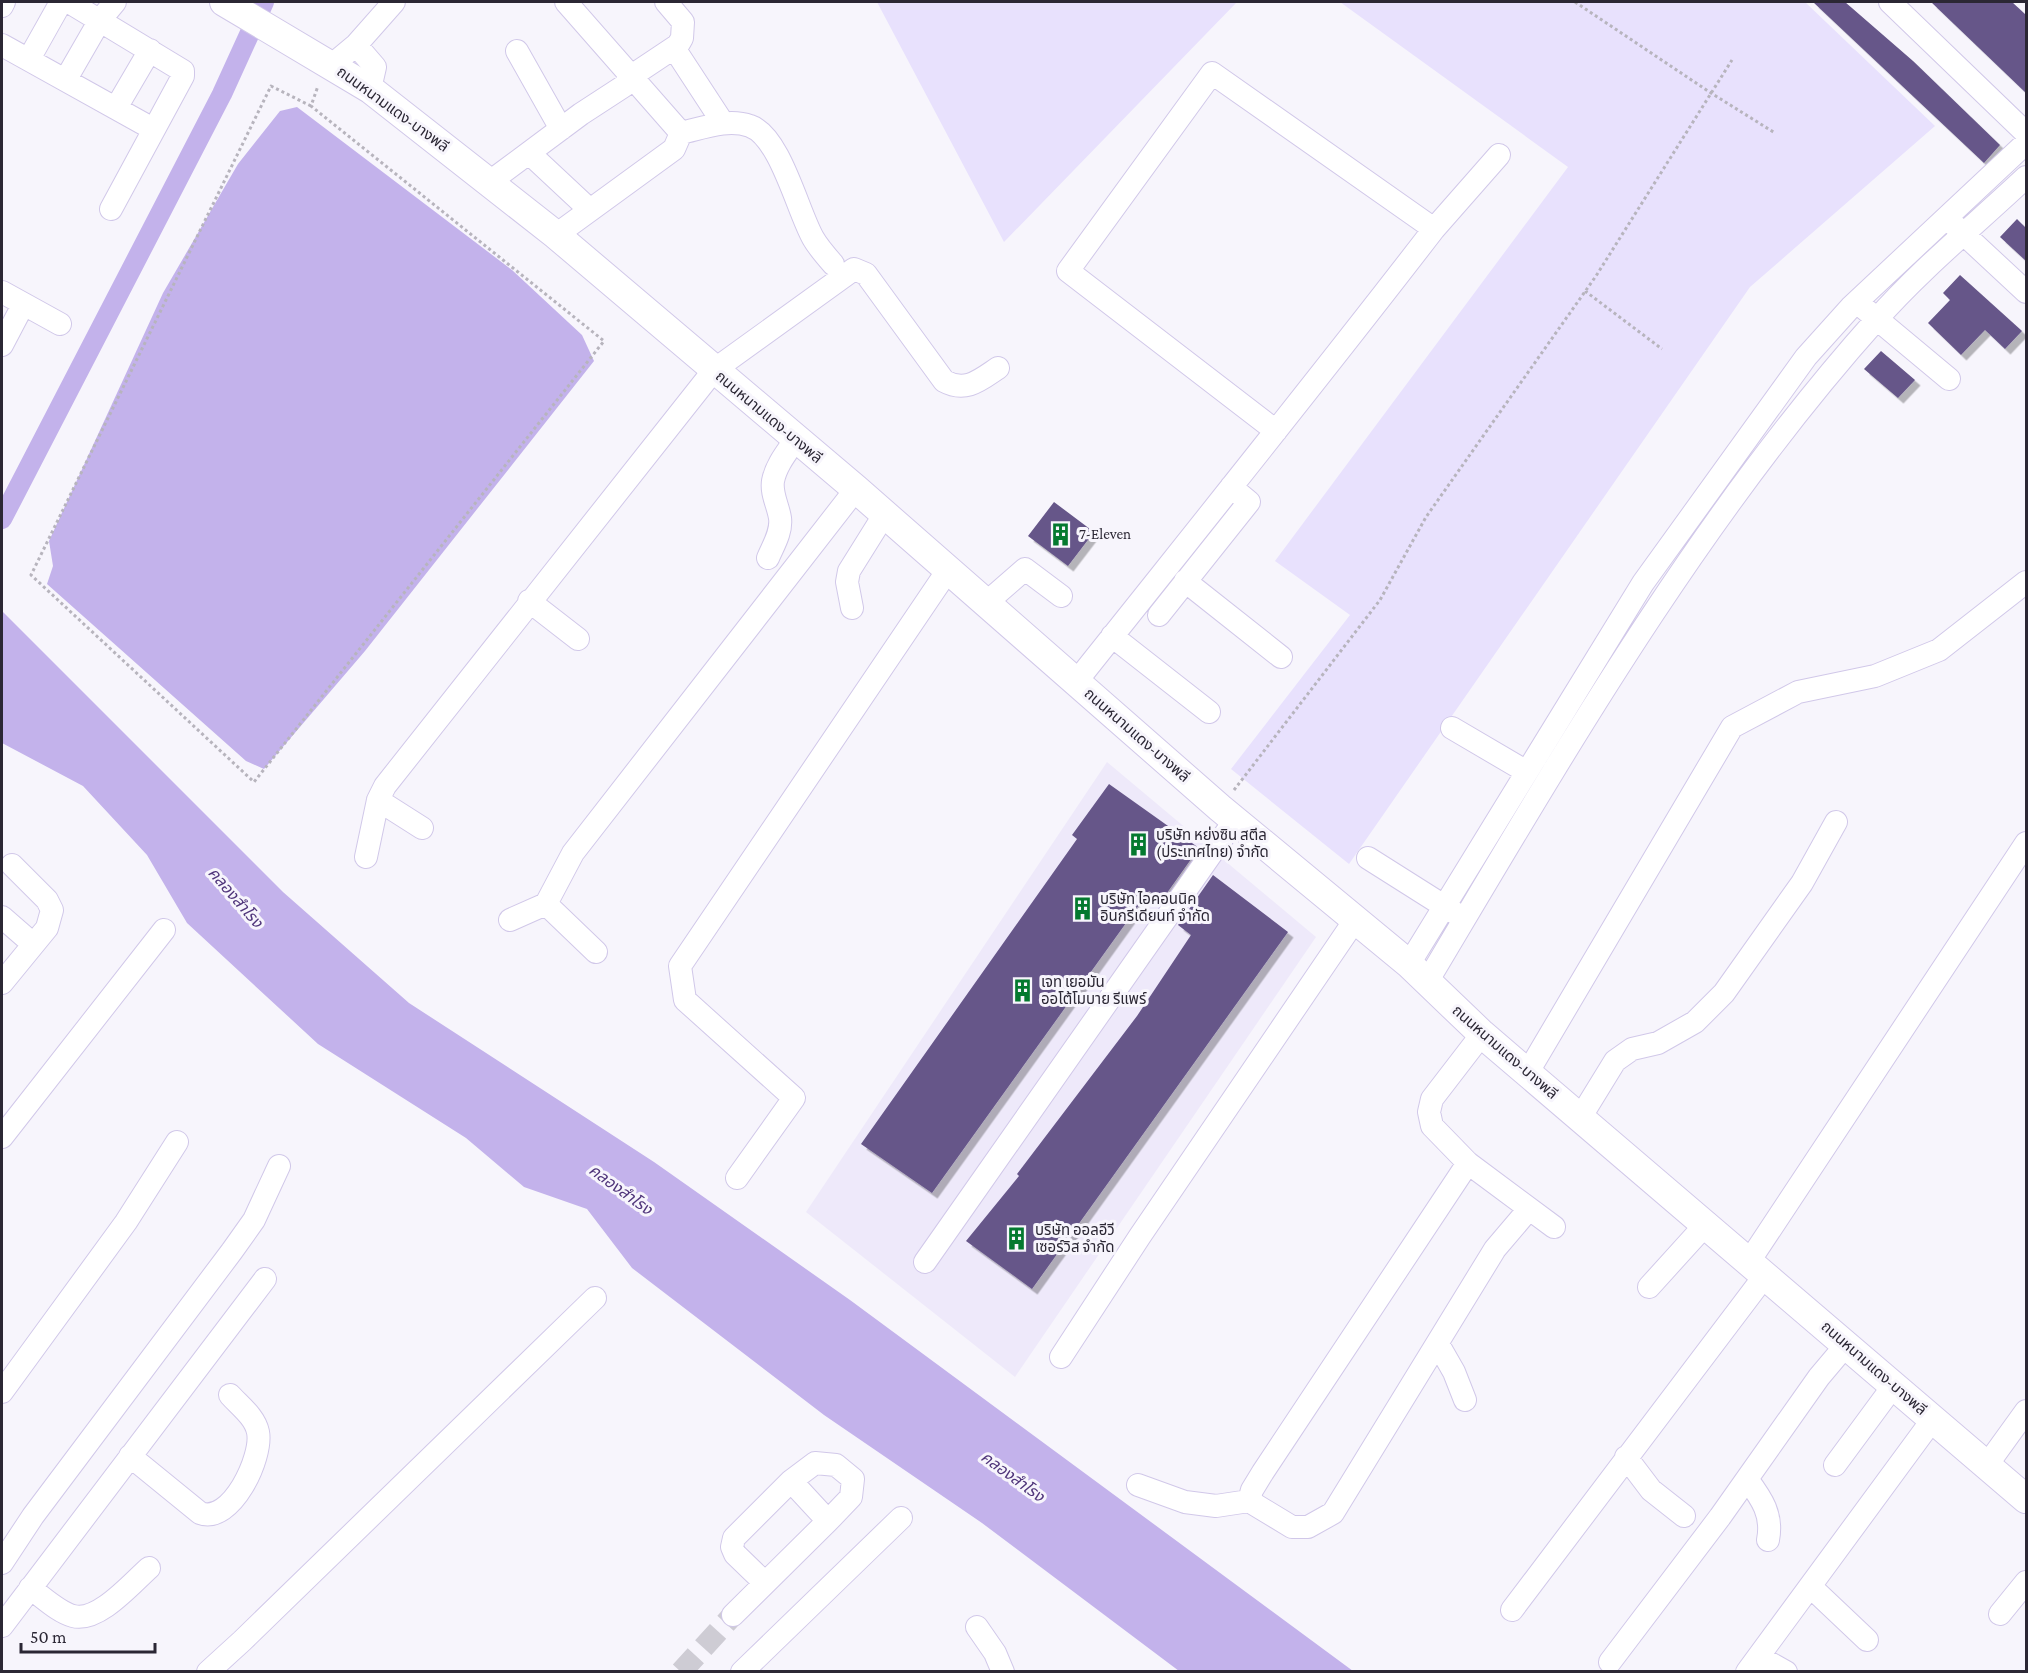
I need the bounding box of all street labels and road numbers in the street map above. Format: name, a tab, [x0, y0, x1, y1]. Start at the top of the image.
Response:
street label: ถนนหนามแดง-บางพลี	[334, 63, 452, 155]
street label: ถนนหนามแดง-บางพลี	[713, 368, 825, 466]
street label: ถนนหนามแดง-บางพลี	[1081, 685, 1193, 785]
street label: ถนนหนามแดง-บางพลี	[1449, 1002, 1561, 1102]
street label: ถนนหนามแดง-บางพลี	[1818, 1318, 1930, 1418]

